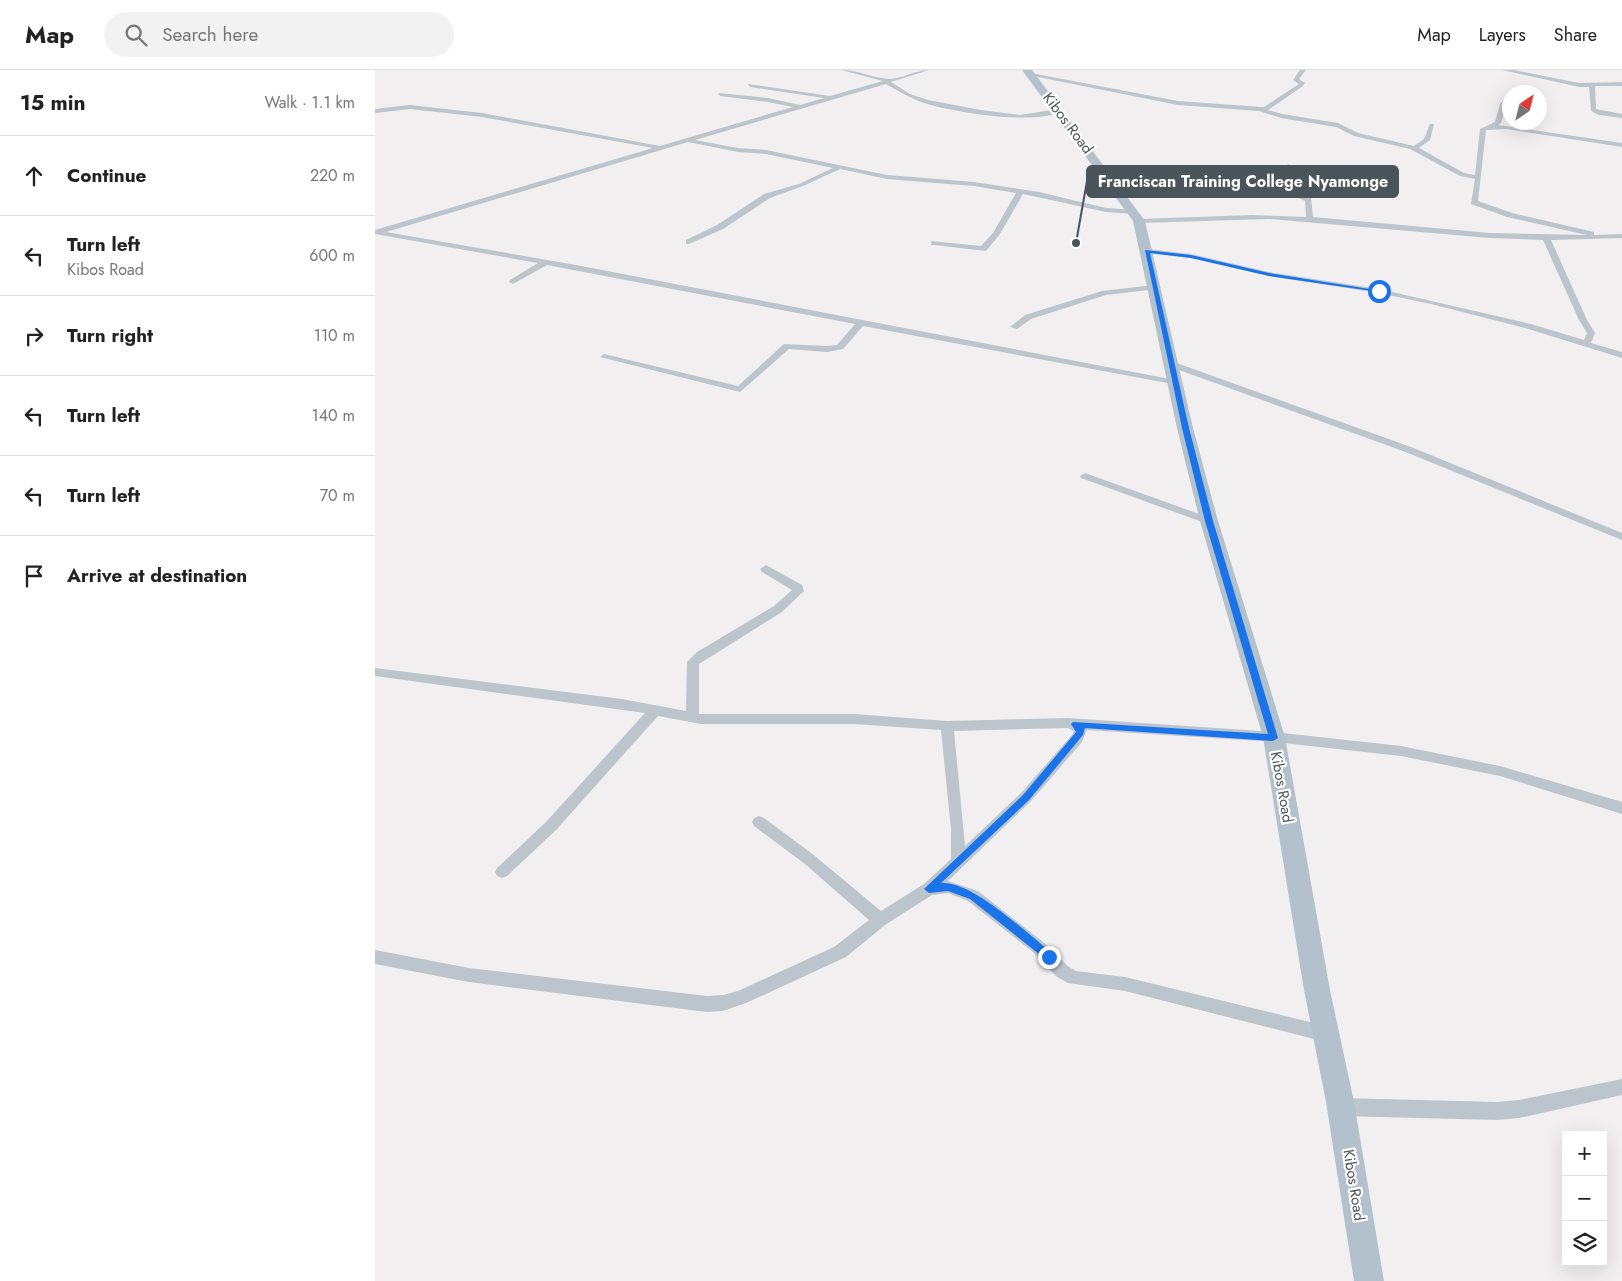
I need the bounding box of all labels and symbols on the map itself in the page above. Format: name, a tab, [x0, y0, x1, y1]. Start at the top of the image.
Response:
north arrow	[1502, 85, 1547, 130]
street label: Kibos Road	[1038, 88, 1098, 158]
callout: Franciscan Training College Nyamonge	[1087, 166, 1398, 197]
text: Franciscan Training College Nyamonge	[1098, 170, 1388, 193]
route start	[1368, 280, 1391, 303]
street label: Kibos Road	[1265, 750, 1299, 824]
route end	[1038, 946, 1061, 969]
street label: Kibos Road	[1338, 1148, 1370, 1222]

